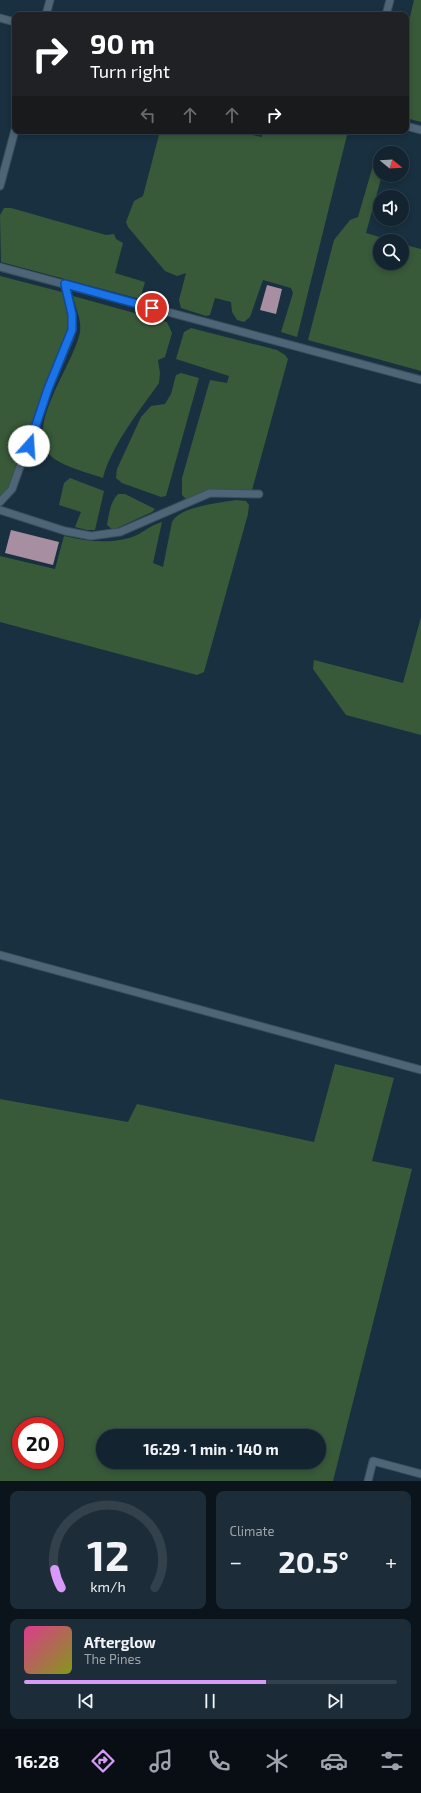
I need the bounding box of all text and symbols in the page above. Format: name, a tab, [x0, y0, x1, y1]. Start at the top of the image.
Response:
text: 90 m	[90, 26, 155, 60]
icon: right	[24, 28, 76, 80]
text: Turn right	[90, 60, 170, 82]
icon: left	[137, 104, 159, 126]
icon: ahead	[179, 104, 201, 126]
icon: ahead	[221, 104, 243, 126]
icon: right	[263, 104, 285, 126]
north arrow	[373, 146, 409, 182]
map controls	[373, 146, 409, 270]
button: sound	[373, 190, 409, 226]
button: search	[373, 234, 409, 270]
pin	[135, 291, 169, 325]
icon: arrive	[141, 297, 163, 319]
position arrow	[8, 425, 50, 467]
speed limit sign: 20	[12, 1417, 64, 1469]
text: 16:29 · 1 min · 140 m	[143, 1440, 279, 1458]
text: Climate	[230, 1523, 274, 1539]
text: 12	[87, 1529, 129, 1579]
text: 20.5°	[278, 1543, 349, 1579]
text: −	[230, 1548, 242, 1574]
text: +	[385, 1548, 397, 1574]
text: km/h	[90, 1578, 125, 1595]
text: Afterglow	[84, 1633, 156, 1651]
text: The Pines	[84, 1651, 141, 1667]
icon: previous	[75, 1690, 97, 1712]
icon: pause	[199, 1690, 221, 1712]
icon: next	[324, 1690, 346, 1712]
icon: directions	[89, 1747, 117, 1775]
icon: music	[147, 1747, 175, 1775]
icon: phone	[205, 1747, 233, 1775]
icon: climate	[263, 1747, 291, 1775]
icon: car	[320, 1747, 348, 1775]
icon: filters	[378, 1747, 406, 1775]
text: 16:28	[15, 1750, 60, 1772]

